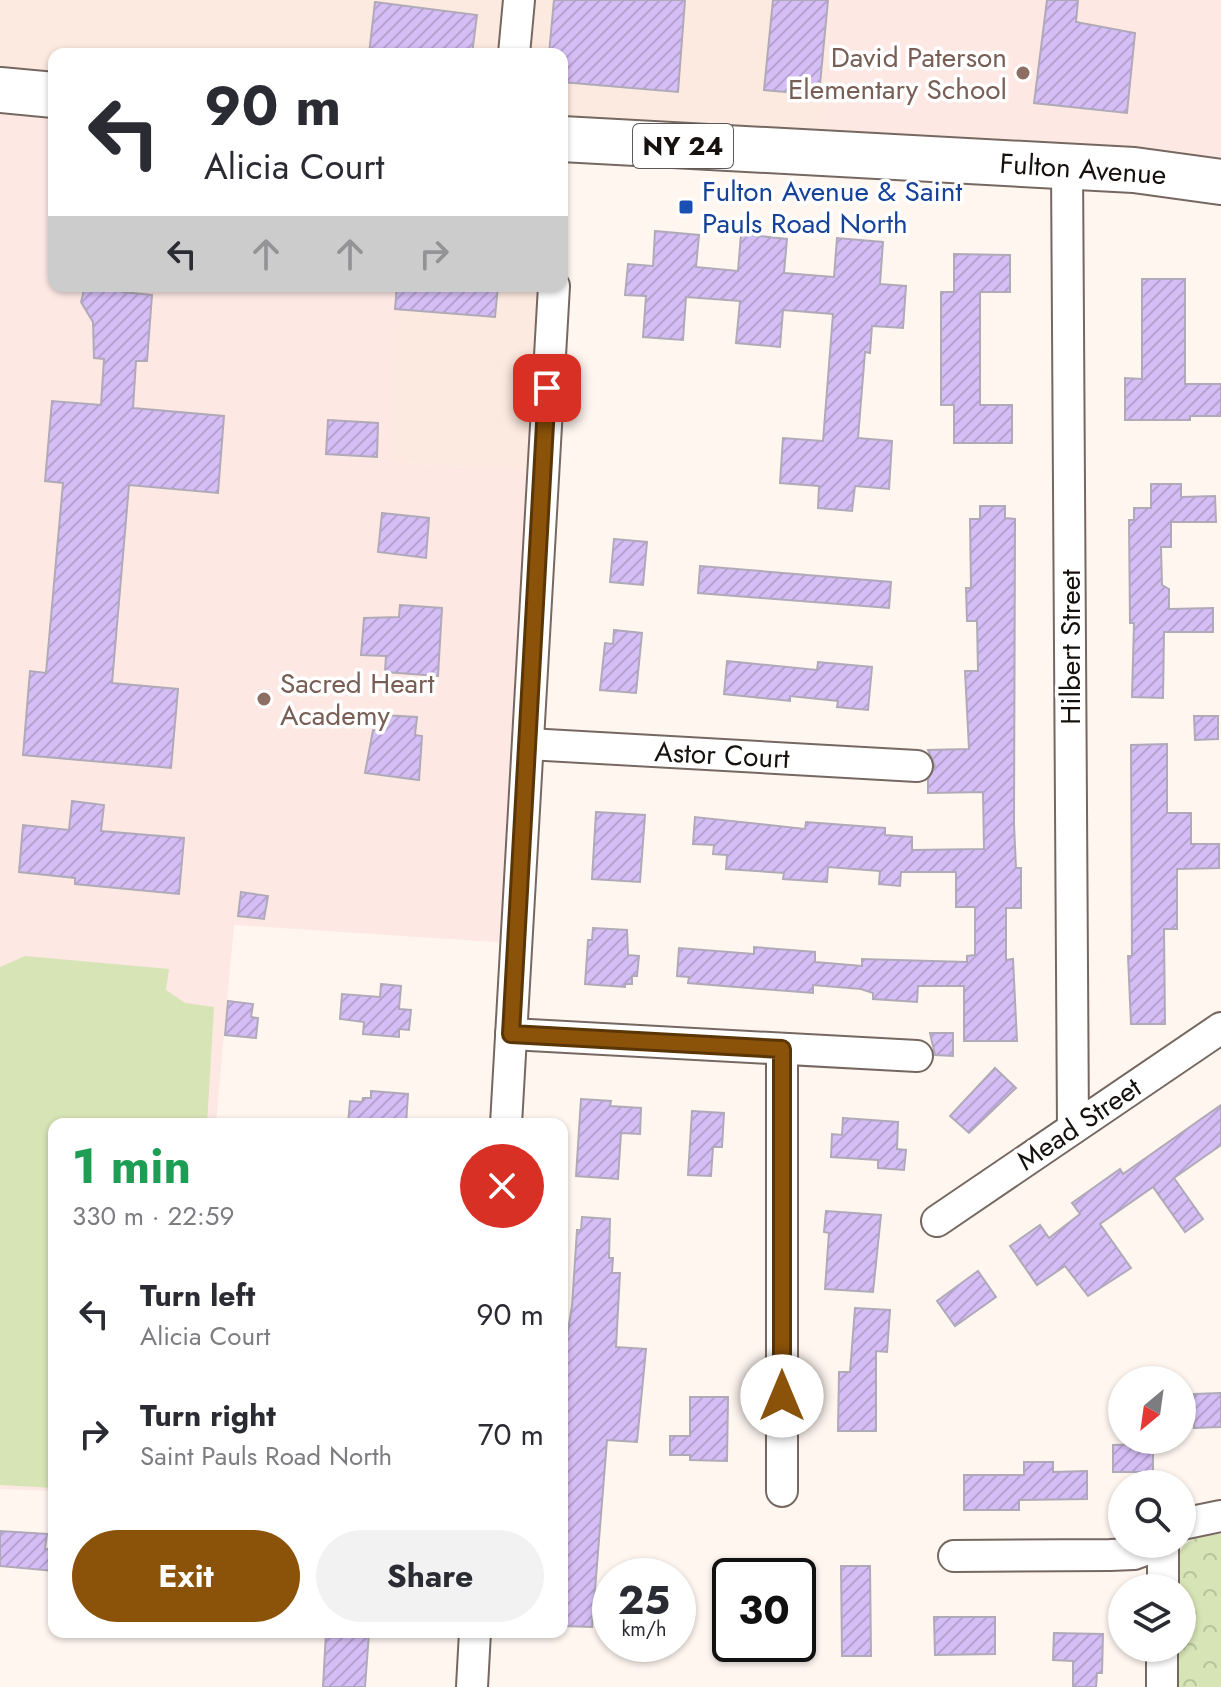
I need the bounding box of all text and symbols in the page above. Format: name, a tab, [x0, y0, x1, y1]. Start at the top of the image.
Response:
place label: David Paterson Elementary School	[788, 37, 1007, 110]
marker: David Paterson Elementary School	[1014, 64, 1032, 82]
text: 90 m	[204, 65, 341, 146]
icon: left	[72, 80, 176, 184]
road number: NY 24	[633, 124, 733, 168]
text: Alicia Court	[204, 140, 384, 192]
street label: Fulton Avenue	[998, 143, 1168, 195]
place label: Fulton Avenue & Saint Pauls Road North	[702, 171, 962, 244]
marker: Fulton Avenue & Saint Pauls Road North	[677, 198, 695, 216]
icon: left	[160, 232, 204, 276]
icon: ahead	[244, 232, 288, 276]
icon: ahead	[328, 232, 372, 276]
icon: right	[412, 232, 456, 276]
pin	[513, 354, 581, 422]
icon: arrive	[525, 366, 569, 410]
street label: Hilbert Street	[1050, 569, 1091, 725]
place label: Sacred Heart Academy	[280, 663, 435, 736]
marker: Sacred Heart Academy	[255, 690, 273, 708]
street label: Astor Court	[653, 731, 791, 779]
street label: Mead Street	[1009, 1067, 1149, 1181]
text: 1 min	[72, 1132, 191, 1201]
button: close	[460, 1144, 544, 1228]
text: 330 m · 22:59	[72, 1197, 235, 1235]
text: Turn left	[140, 1274, 255, 1317]
icon: left	[72, 1292, 116, 1336]
text: 90 m	[476, 1293, 544, 1336]
text: Alicia Court	[140, 1317, 270, 1355]
position arrow	[740, 1354, 824, 1438]
north arrow	[1108, 1366, 1196, 1454]
map controls	[1108, 1366, 1196, 1662]
text: Turn right	[140, 1394, 276, 1437]
icon: right	[72, 1412, 116, 1456]
text: 70 m	[478, 1413, 544, 1456]
text: Saint Pauls Road North	[140, 1437, 392, 1475]
button: search	[1108, 1470, 1196, 1558]
button: Exit	[72, 1530, 300, 1622]
button: Share	[316, 1530, 544, 1622]
speed limit sign: 30	[712, 1558, 816, 1662]
text: 25	[618, 1571, 670, 1629]
button: layers	[1108, 1574, 1196, 1662]
text: km/h	[621, 1615, 667, 1644]

